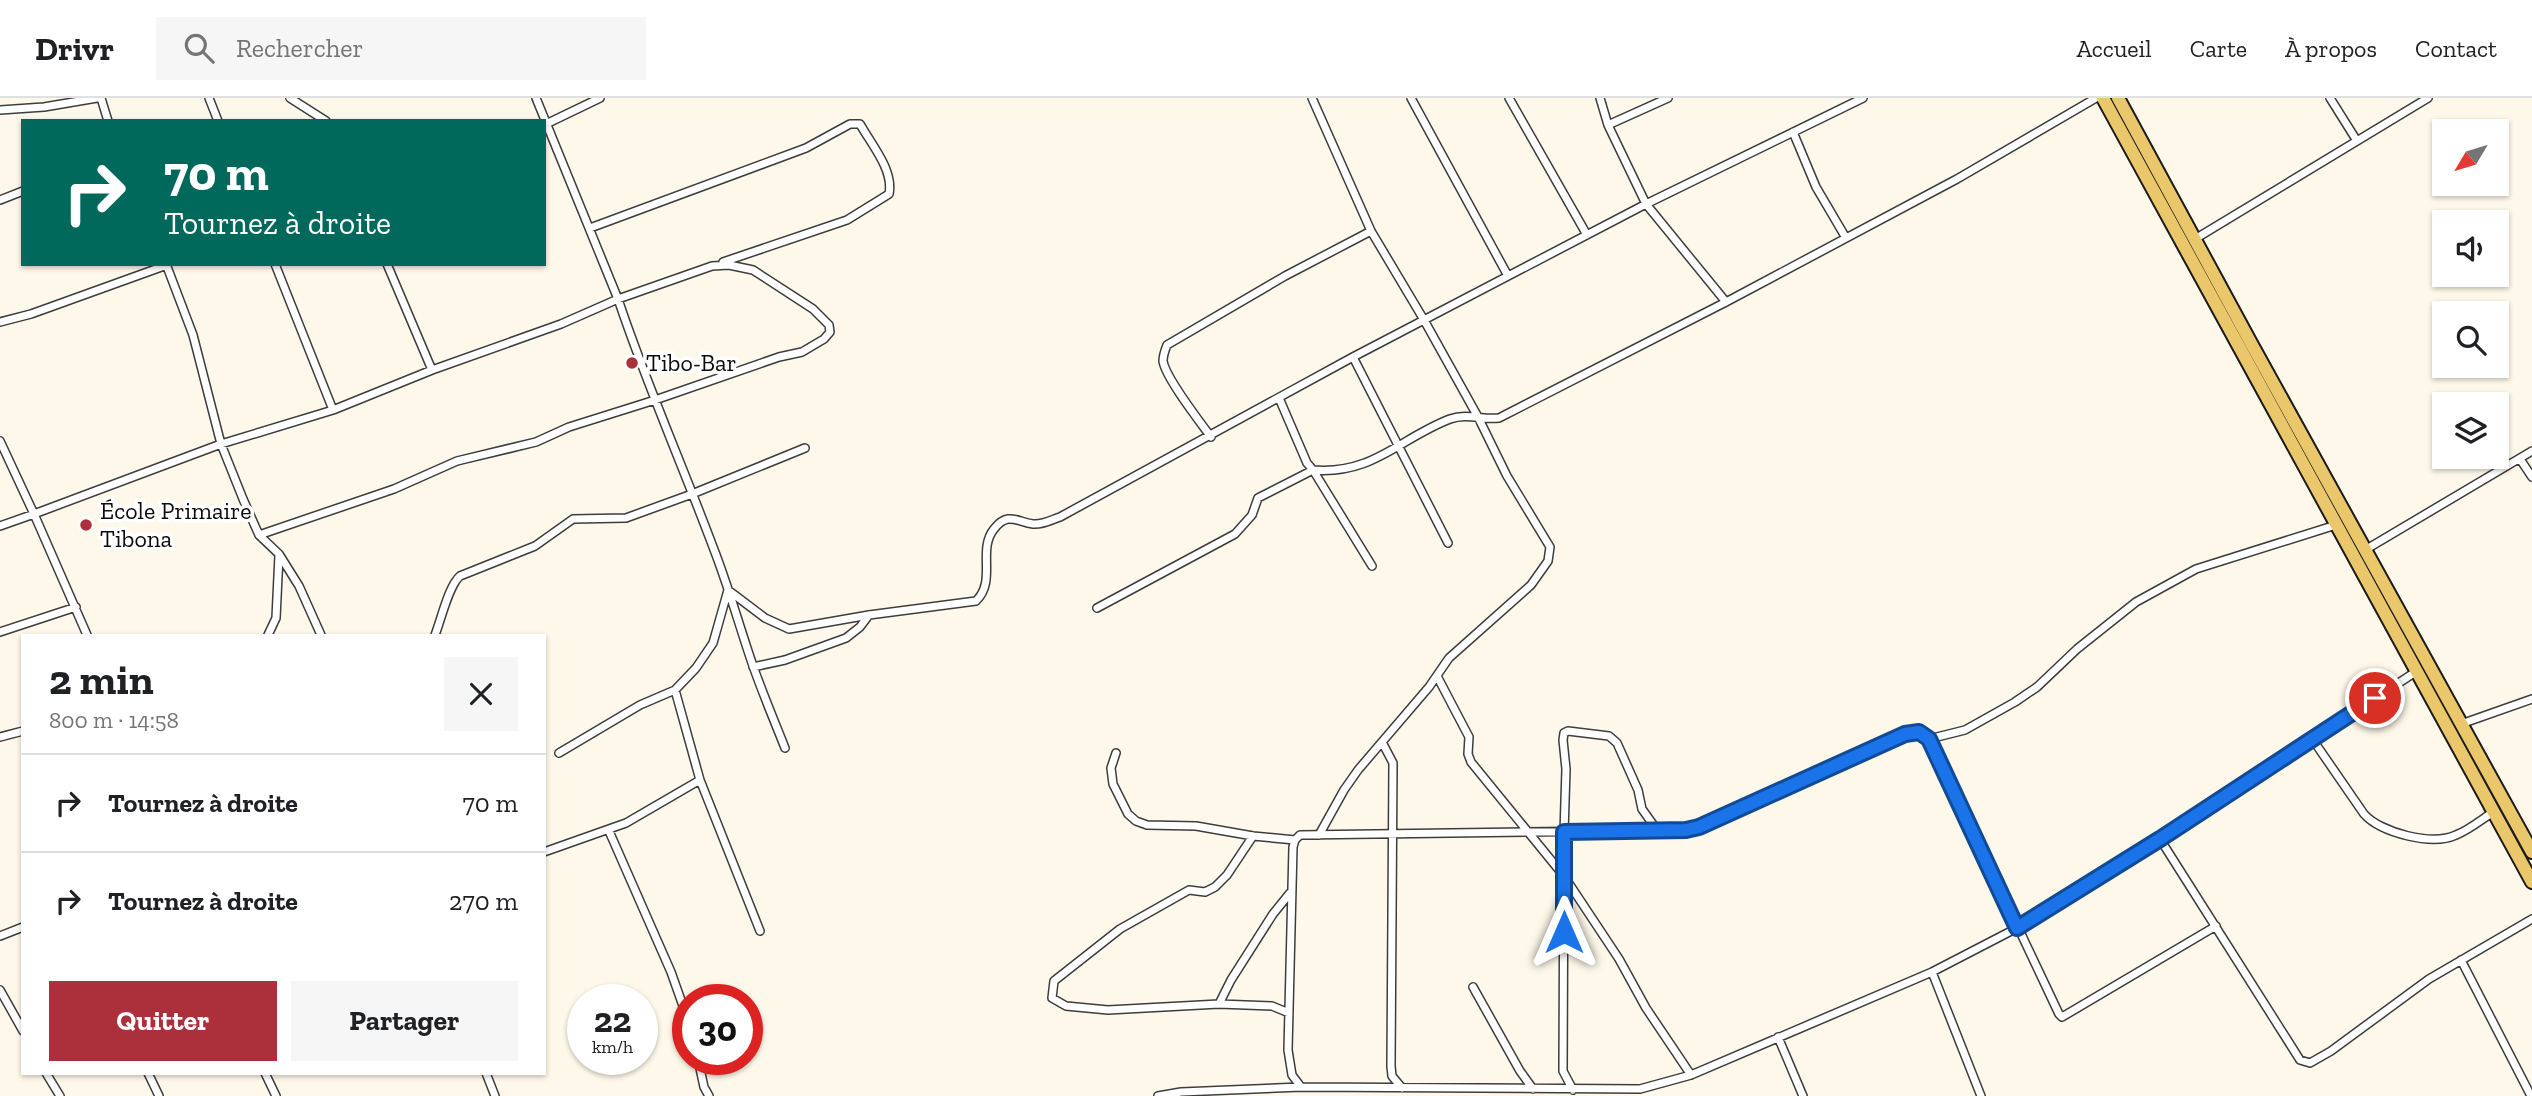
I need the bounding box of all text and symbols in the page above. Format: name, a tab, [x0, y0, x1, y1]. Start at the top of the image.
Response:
search box	[156, 17, 646, 80]
text: Drivr	[35, 29, 114, 68]
icon: search	[180, 29, 218, 67]
text: Rechercher	[236, 32, 363, 64]
text: Accueil	[2076, 34, 2152, 63]
text: Carte	[2190, 34, 2247, 63]
text: À propos	[2285, 34, 2377, 63]
text: Contact	[2415, 34, 2497, 63]
north arrow	[2432, 119, 2510, 196]
map controls	[2432, 119, 2509, 469]
text: 70 m	[164, 144, 269, 203]
icon: right	[49, 147, 140, 238]
text: Tournez à droite	[164, 204, 391, 242]
button: sound	[2432, 210, 2509, 287]
button: search	[2432, 301, 2509, 378]
place label: Tibo-Bar	[646, 348, 737, 377]
marker: Tibo-Bar	[624, 355, 640, 371]
button: layers	[2432, 392, 2509, 469]
place label: École Primaire Tibona	[100, 496, 252, 553]
marker: École Primaire Tibona	[78, 517, 94, 533]
text: 2 min	[49, 654, 154, 705]
button: close	[444, 657, 518, 731]
pin	[2345, 668, 2405, 728]
icon: arrive	[2356, 679, 2394, 717]
text: 800 m · 14:58	[49, 706, 179, 734]
icon: right	[49, 784, 87, 822]
text: Tournez à droite	[108, 787, 298, 819]
text: 70 m	[462, 787, 518, 819]
icon: right	[49, 882, 87, 920]
text: Tournez à droite	[108, 885, 298, 917]
text: 270 m	[449, 885, 518, 917]
position arrow	[1527, 895, 1601, 969]
button: Quitter	[49, 981, 277, 1061]
button: Partager	[291, 981, 518, 1061]
speed limit sign: 30	[672, 984, 763, 1075]
text: 22	[594, 999, 631, 1041]
text: km/h	[592, 1036, 633, 1058]

